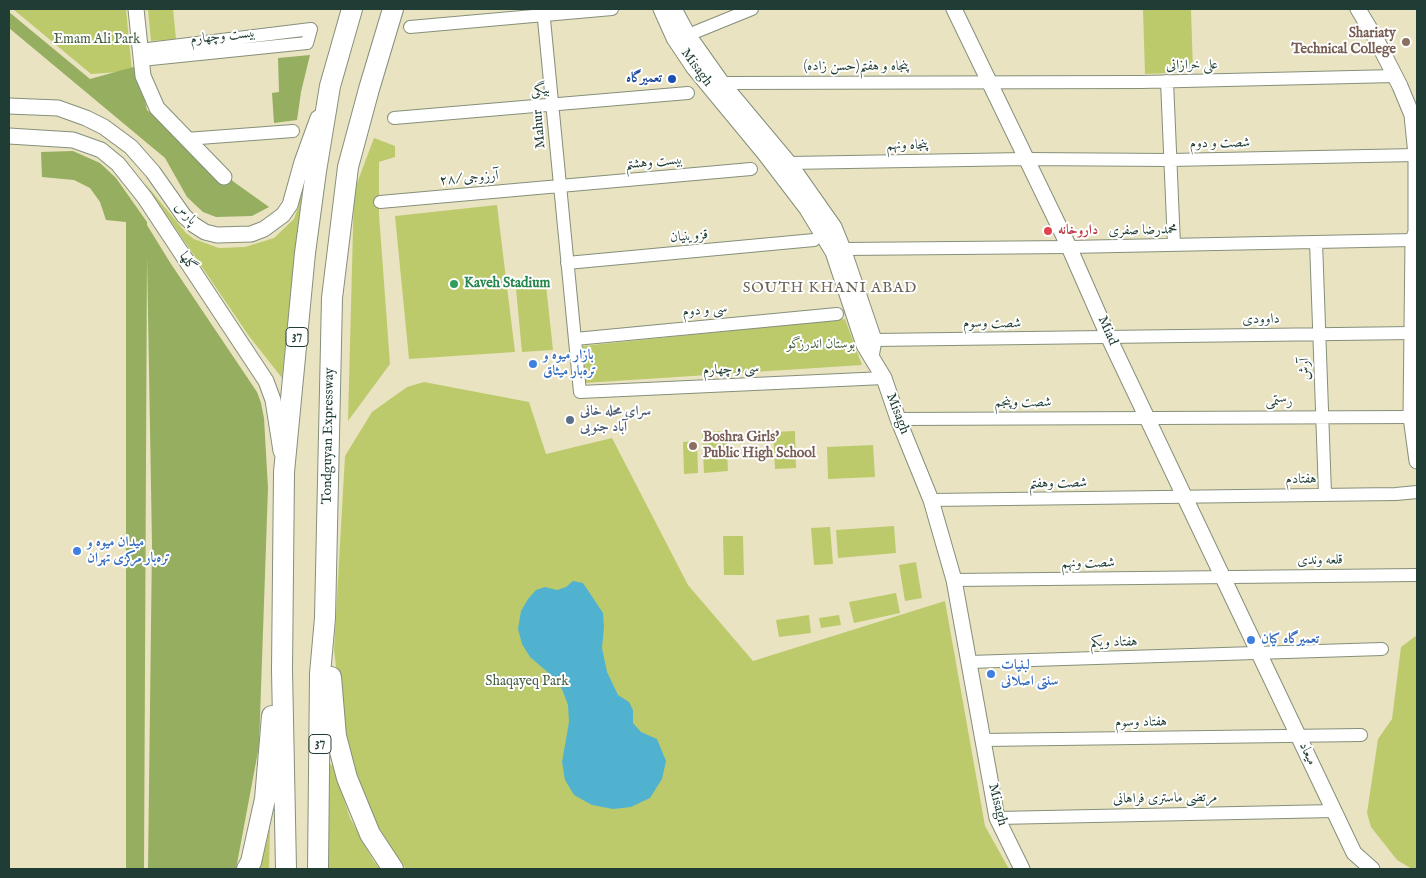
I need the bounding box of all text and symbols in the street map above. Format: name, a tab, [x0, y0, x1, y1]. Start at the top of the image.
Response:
street label: بیست وچهارم	[190, 25, 256, 49]
place label: Shariaty Technical College	[1291, 26, 1396, 58]
park label: Emam Ali Park	[53, 32, 141, 48]
marker: Shariaty Technical College	[1400, 36, 1412, 48]
street label: Misagh	[677, 46, 715, 90]
street label: علی خرازانی	[1166, 57, 1218, 75]
street label: (حسن زاده)پنجاه و هفتم	[803, 59, 909, 75]
place label: تعمیرگاه	[626, 71, 662, 87]
marker: تعمیرگاه	[666, 73, 678, 85]
street label: بیگی	[530, 82, 550, 100]
street label: Mahur	[530, 109, 550, 149]
street label: شصت و دوم	[1190, 135, 1250, 153]
street label: پنجاه ونهم	[886, 137, 928, 155]
street label: بیست وهشتم	[624, 152, 684, 174]
street label: آرزوجی /۲۸	[439, 168, 499, 190]
street label: پارس	[170, 199, 200, 229]
street label: محمدرضا صفری	[1108, 222, 1178, 240]
place label: داروخانه	[1058, 223, 1098, 239]
marker: داروخانه	[1042, 225, 1054, 237]
street label: قزوینیان	[669, 227, 709, 247]
street label: گلها	[175, 249, 199, 275]
place label: Kaveh Stadium	[464, 276, 550, 292]
marker: Kaveh Stadium	[448, 278, 460, 290]
district label: SOUTH KHANI ABAD	[741, 280, 919, 298]
street label: سی و دوم	[682, 301, 728, 321]
street label: داوودی	[1242, 311, 1280, 329]
street label: Miad	[1093, 314, 1121, 348]
street label: شصت وسوم	[963, 316, 1021, 332]
road number: 37	[286, 328, 308, 347]
park label: بوستان اندرزگو	[787, 337, 855, 353]
place label: بازار میوه و تره‌بار میثاق	[543, 348, 596, 381]
street label: آرش	[1297, 357, 1315, 381]
marker: بازار میوه و تره‌بار میثاق	[527, 358, 539, 370]
street label: سی و چهارم	[702, 360, 760, 380]
street label: Tondguyan Expressway	[319, 367, 339, 505]
street label: Misagh	[881, 391, 913, 437]
street label: رستمی	[1265, 394, 1293, 410]
street label: شصت وپنجم	[994, 395, 1052, 411]
place label: سرای محله خانی آباد جنوبی	[580, 404, 651, 437]
marker: سرای محله خانی آباد جنوبی	[564, 414, 576, 426]
place label: Boshra Girls' Public High School	[703, 430, 816, 462]
marker: Boshra Girls' Public High School	[687, 440, 699, 452]
street label: هفتادم	[1285, 471, 1317, 489]
street label: شصت وهفتم	[1029, 475, 1087, 493]
place label: میدان میوه و تره‌بار مرکزی تهران	[87, 535, 170, 568]
marker: میدان میوه و تره‌بار مرکزی تهران	[71, 545, 83, 557]
street label: قلعه وندی	[1297, 552, 1343, 570]
street label: شصت ونهم	[1061, 555, 1115, 573]
place label: تعمیرگاه کیان	[1261, 632, 1319, 648]
street label: هفتاد ویکم	[1090, 634, 1138, 652]
marker: تعمیرگاه کیان	[1245, 634, 1257, 646]
place label: لبنیات سنتی اصلانی	[1001, 658, 1058, 690]
marker: لبنیات سنتی اصلانی	[985, 668, 997, 680]
park label: Shaqayeq Park	[485, 674, 569, 690]
street label: هفتاد وسوم	[1115, 714, 1167, 732]
road number: 37	[309, 734, 331, 754]
street label: میعاد	[1294, 740, 1320, 768]
street label: Misagh	[984, 782, 1010, 828]
street label: مرتضی ماستری فراهانی	[1113, 790, 1217, 808]

